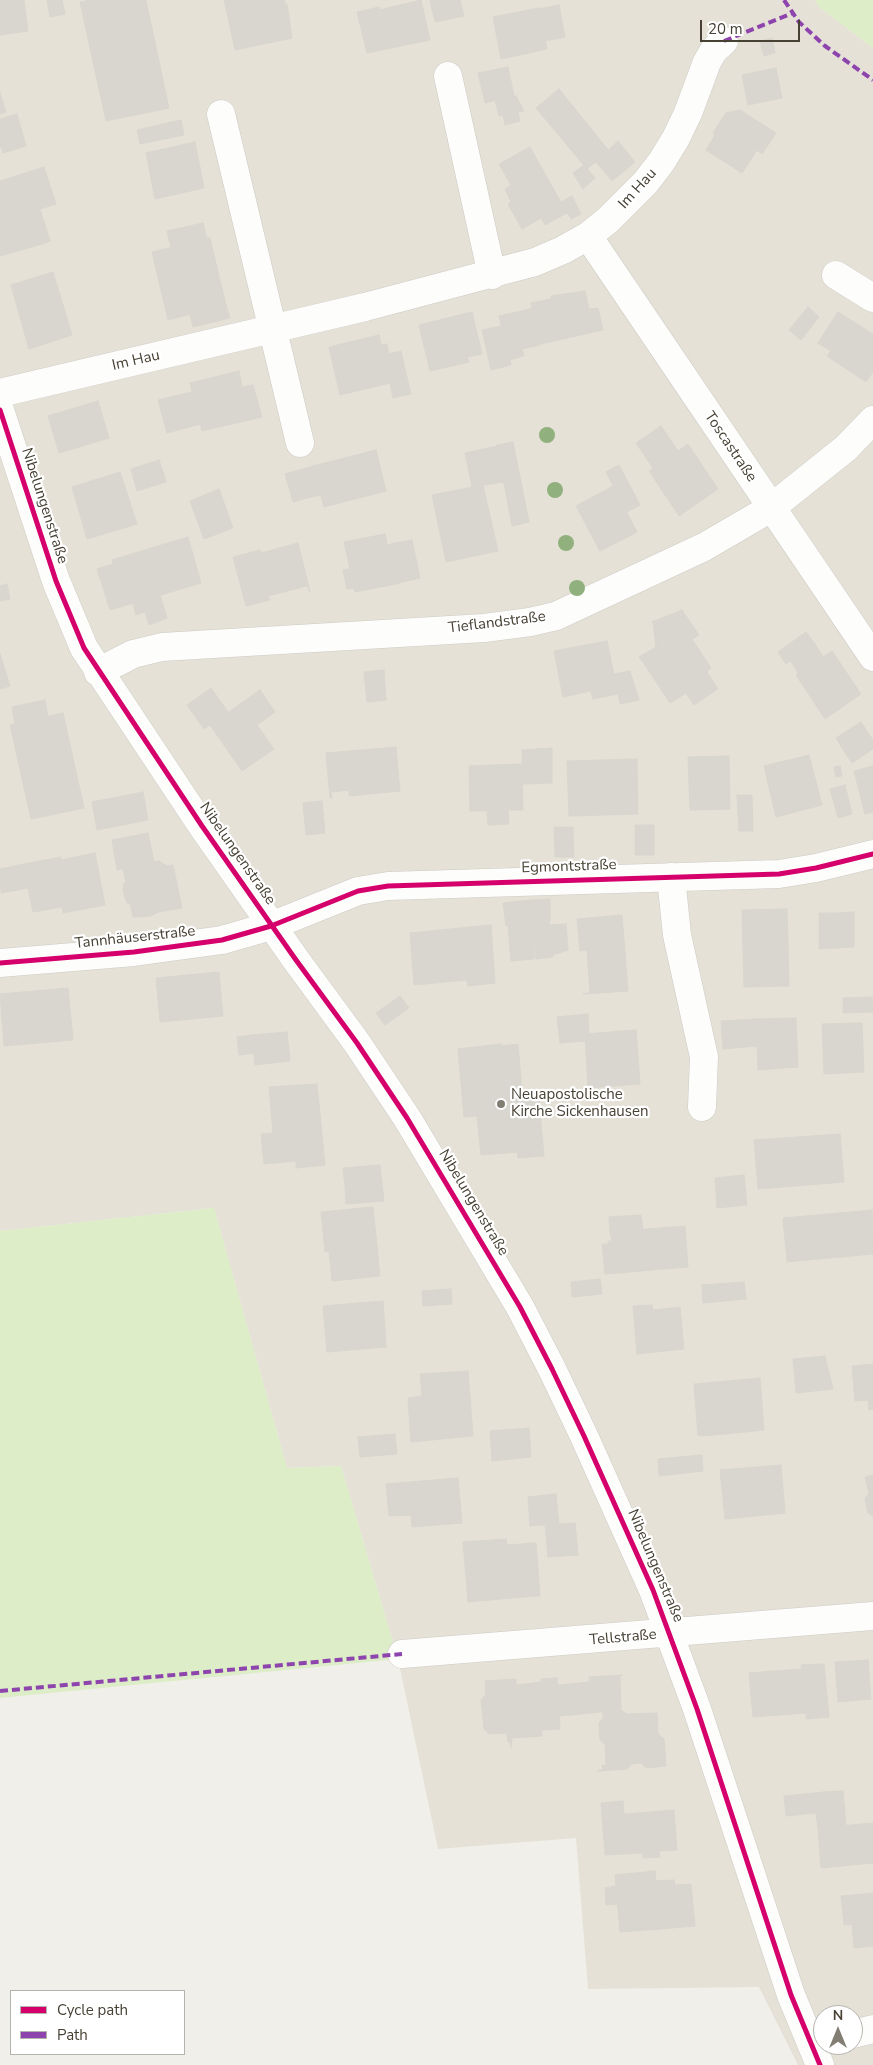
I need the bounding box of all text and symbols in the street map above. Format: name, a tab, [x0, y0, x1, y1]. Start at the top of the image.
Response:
scale bar	[703, 10, 803, 42]
text: 20 m	[708, 19, 743, 39]
street label: Im Hau	[615, 165, 661, 213]
street label: Im Hau	[110, 347, 162, 375]
street label: Toscastraße	[700, 408, 760, 486]
street label: Nibelungenstraße	[17, 446, 71, 566]
street label: Tieflandstraße	[447, 608, 547, 638]
street label: Nibelungenstraße	[195, 799, 279, 909]
street label: Egmontstraße	[521, 856, 617, 878]
street label: Tannhäuserstraße	[74, 923, 196, 953]
place label: Neuapostolische Kirche Sickenhausen	[511, 1086, 648, 1121]
marker: Neuapostolische Kirche Sickenhausen	[495, 1098, 507, 1110]
street label: Nibelungenstraße	[434, 1147, 512, 1259]
street label: Nibelungenstraße	[623, 1507, 687, 1625]
street label: Tellstraße	[589, 1626, 657, 1650]
legend	[10, 1990, 185, 2055]
text: Cycle path	[57, 2000, 128, 2020]
north arrow	[813, 2005, 863, 2055]
text: N	[833, 2006, 843, 2025]
text: Path	[57, 2025, 88, 2045]

